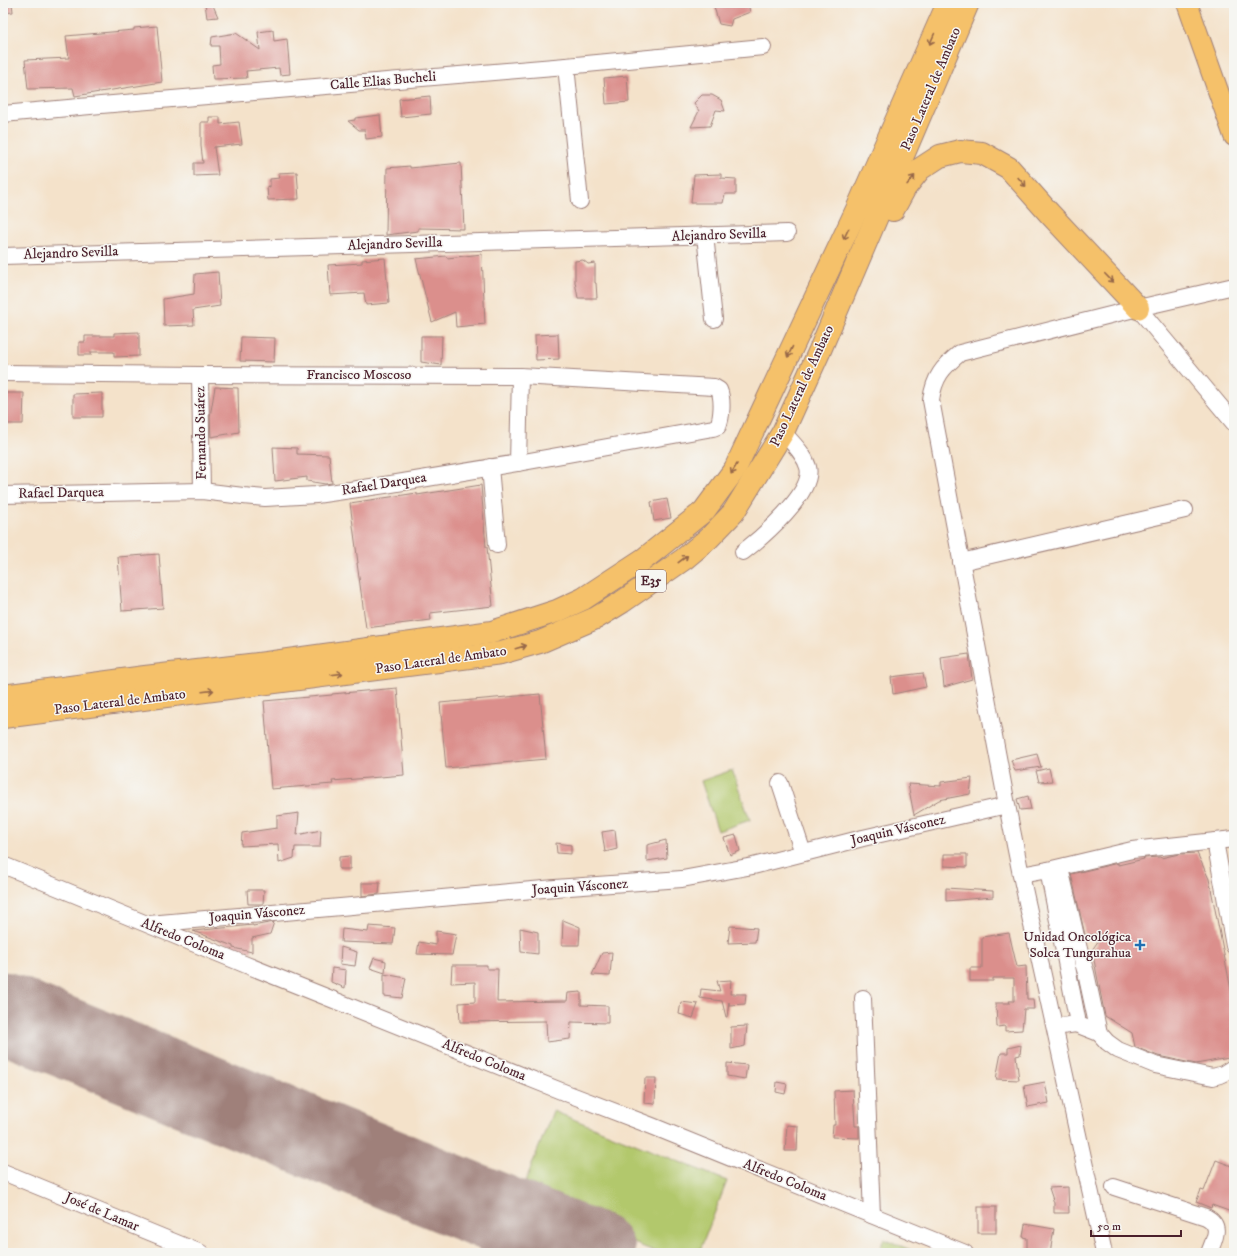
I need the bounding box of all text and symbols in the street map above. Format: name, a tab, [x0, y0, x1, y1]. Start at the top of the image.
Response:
street label: Paso Lateral de Ambato	[897, 24, 965, 153]
one-way arrow	[928, 32, 936, 44]
street label: Calle Elias Bucheli	[329, 67, 437, 95]
one-way arrow	[907, 175, 916, 185]
one-way arrow	[1017, 177, 1026, 187]
street label: Alejandro Sevilla	[671, 224, 767, 246]
one-way arrow	[842, 228, 849, 240]
street label: Alejandro Sevilla	[347, 233, 443, 255]
street label: Alejandro Sevilla	[23, 242, 119, 264]
one-way arrow	[1105, 273, 1114, 283]
street label: Paso Lateral de Ambato	[766, 322, 838, 450]
one-way arrow	[786, 345, 793, 357]
street label: Francisco Moscoso	[307, 366, 412, 384]
street label: Fernando Suárez	[191, 386, 211, 480]
one-way arrow	[730, 463, 738, 474]
street label: Rafael Darquea	[340, 468, 428, 500]
street label: Rafael Darquea	[18, 483, 104, 503]
one-way arrow	[678, 555, 689, 563]
road number: E35	[636, 570, 666, 592]
street label: Paso Lateral de Ambato	[374, 642, 508, 678]
one-way arrow	[514, 643, 527, 650]
one-way arrow	[330, 670, 343, 678]
street label: Paso Lateral de Ambato	[53, 685, 187, 719]
one-way arrow	[201, 687, 214, 695]
street label: Joaquin Vásconez	[847, 810, 947, 850]
street label: Joaquin Vásconez	[529, 875, 629, 899]
street label: Joaquin Vásconez	[206, 901, 306, 927]
street label: Alfredo Coloma	[138, 914, 228, 964]
place label: Unidad Oncológica Solca Tungurahua	[1023, 928, 1131, 962]
marker: Unidad Oncológica Solca Tungurahua	[1134, 939, 1146, 951]
street label: Alfredo Coloma	[439, 1035, 529, 1085]
street label: Alfredo Coloma	[740, 1155, 830, 1205]
street label: José de Lamar	[60, 1187, 143, 1236]
scale bar	[1091, 1212, 1181, 1238]
text: 50 m	[1097, 1219, 1121, 1234]

